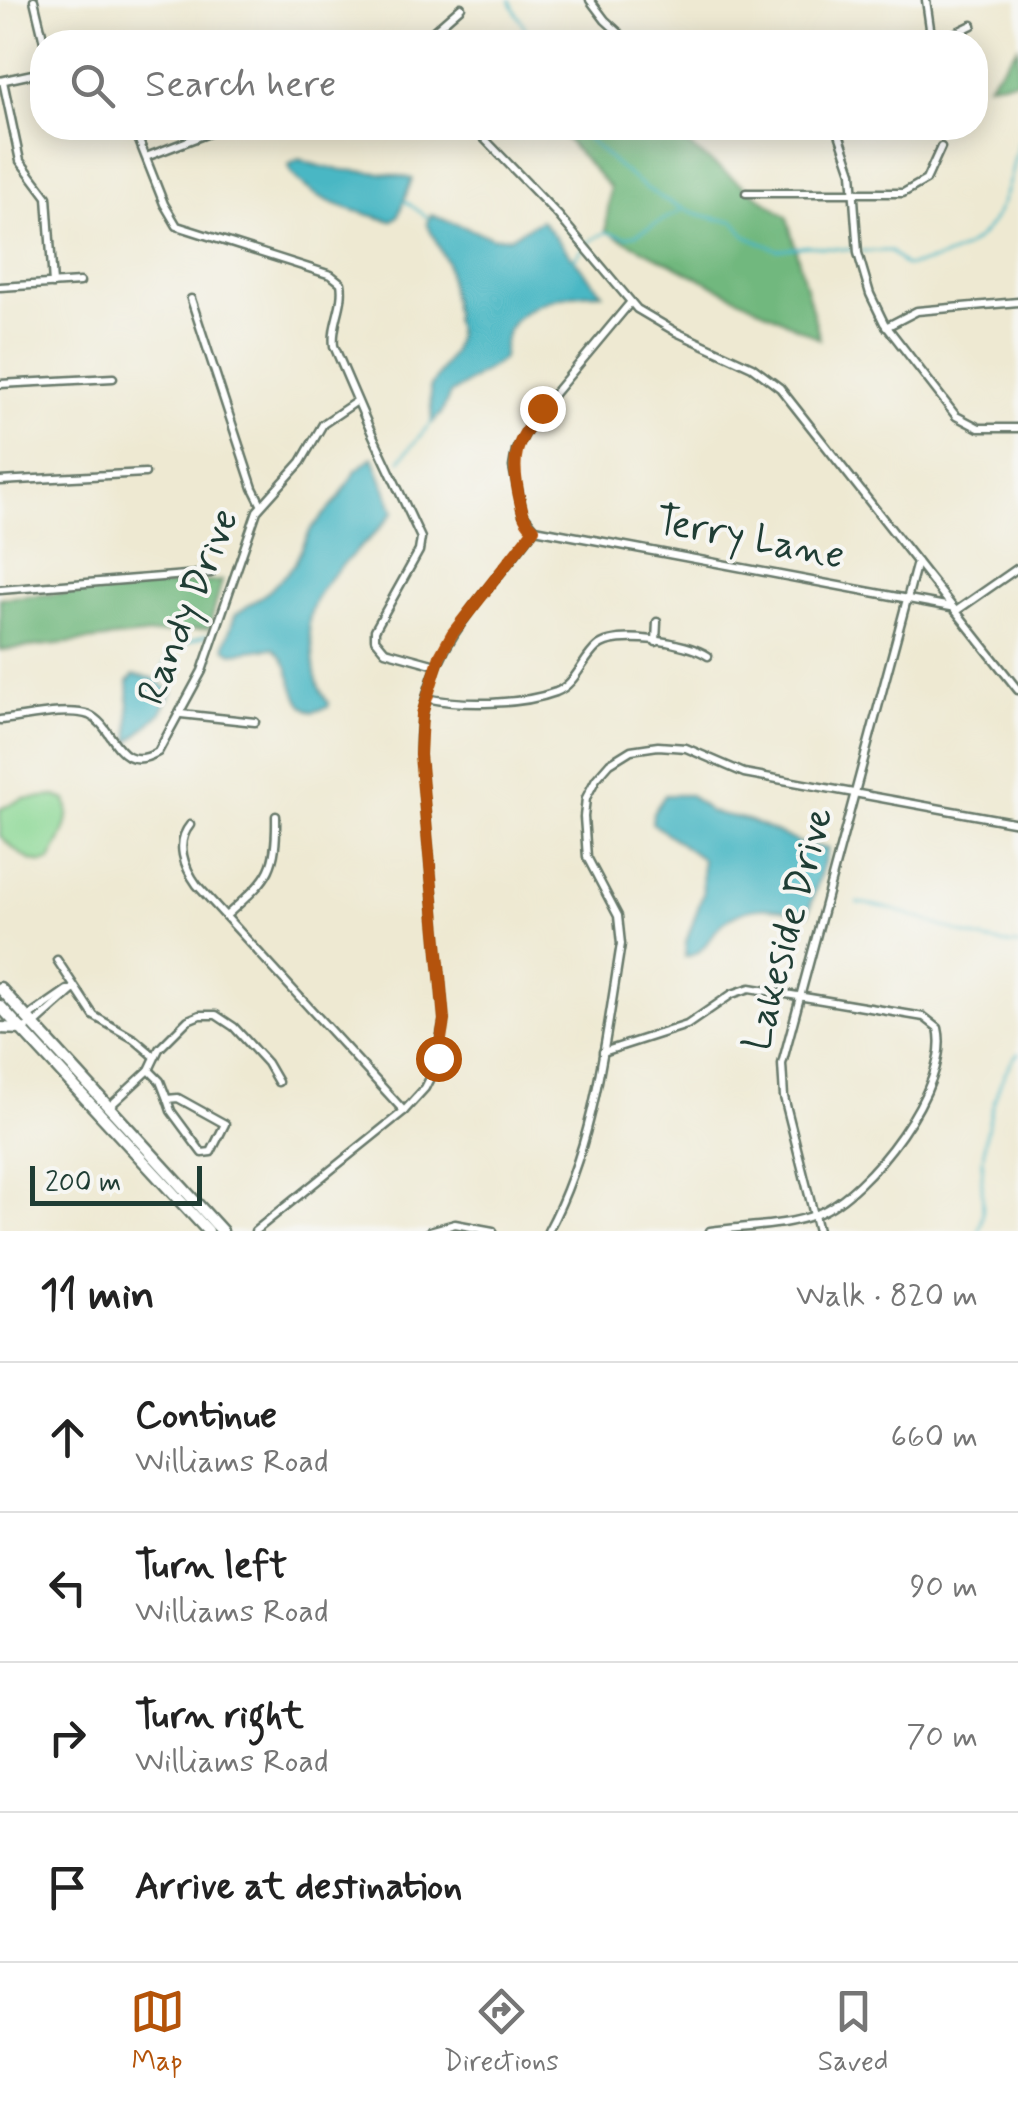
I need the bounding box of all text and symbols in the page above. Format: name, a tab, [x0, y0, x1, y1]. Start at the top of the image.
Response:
search box	[30, 30, 988, 140]
icon: search	[65, 58, 120, 113]
text: Search here	[145, 61, 336, 110]
route end	[520, 386, 566, 432]
street label: Terry Lane	[651, 495, 849, 583]
street label: Randy Drive	[126, 501, 252, 713]
street label: Lakeside Drive	[732, 801, 846, 1057]
route start	[416, 1036, 462, 1082]
scale bar	[30, 1161, 202, 1206]
text: 200 m	[45, 1165, 121, 1202]
text: 11 min	[40, 1269, 155, 1324]
text: Walk · 820 m	[796, 1275, 978, 1317]
text: Continue	[135, 1392, 277, 1441]
icon: ahead	[40, 1410, 95, 1465]
text: 660 m	[891, 1416, 978, 1458]
text: Williams Road	[135, 1441, 329, 1483]
text: Turn left	[135, 1542, 287, 1591]
icon: left	[40, 1560, 95, 1615]
text: 90 m	[910, 1566, 978, 1608]
text: Williams Road	[135, 1591, 329, 1633]
text: Turn right	[135, 1692, 304, 1741]
icon: right	[40, 1710, 95, 1765]
text: 70 m	[906, 1716, 978, 1758]
text: Williams Road	[135, 1741, 329, 1783]
icon: arrive	[40, 1860, 95, 1915]
text: Arrive at destination	[135, 1863, 462, 1912]
tab: Map	[130, 1984, 185, 2081]
tab: Directions	[444, 1984, 559, 2081]
tab: Saved	[818, 1984, 888, 2081]

